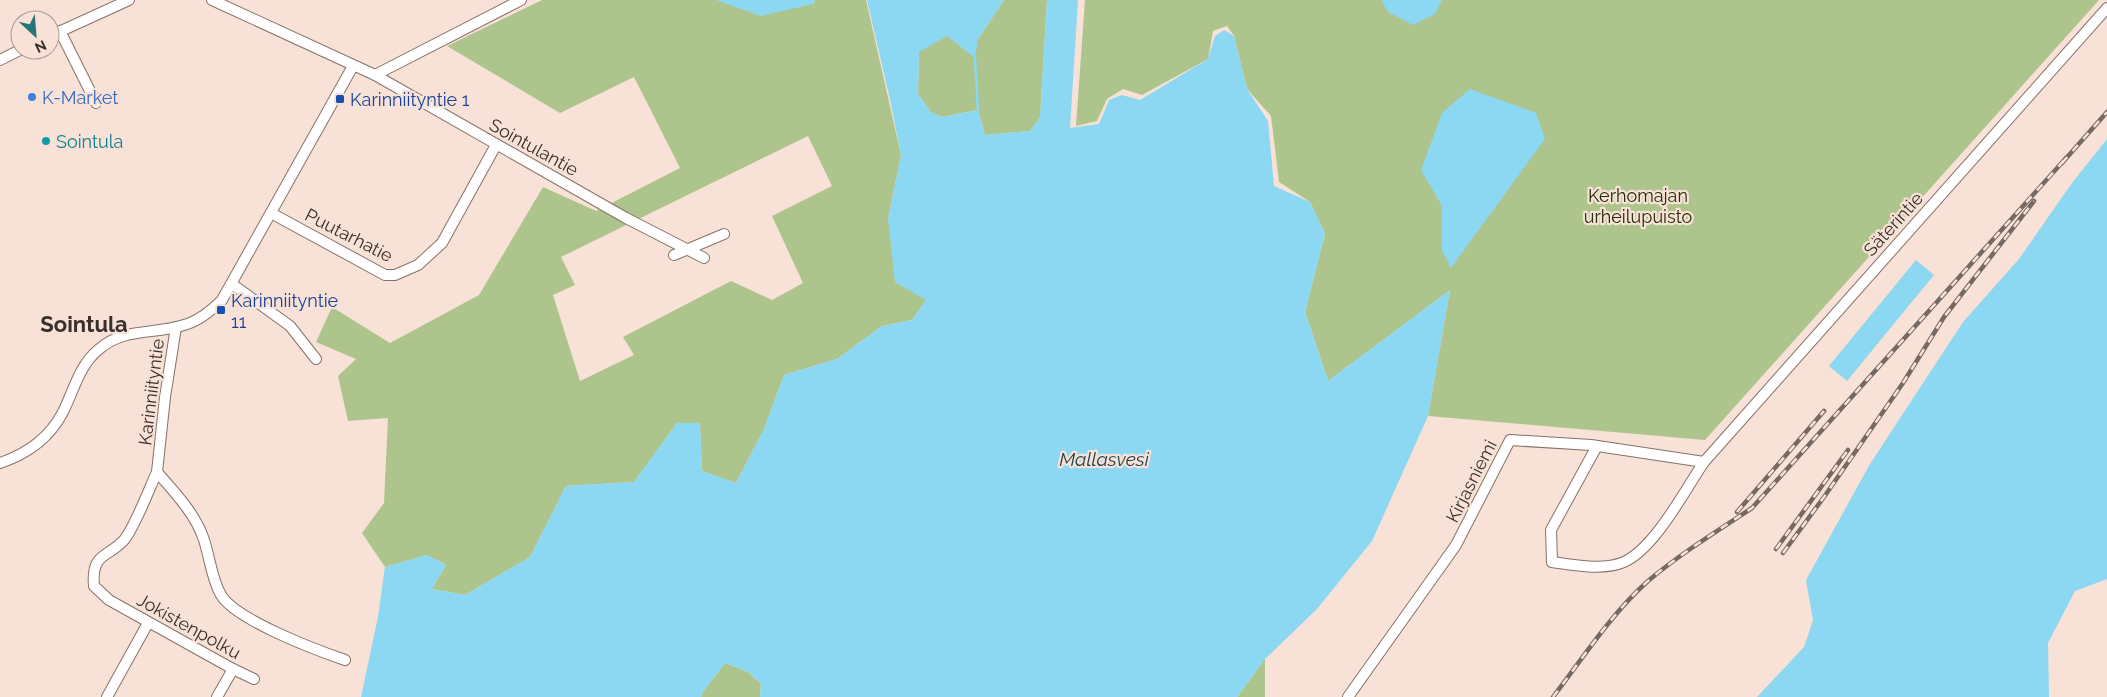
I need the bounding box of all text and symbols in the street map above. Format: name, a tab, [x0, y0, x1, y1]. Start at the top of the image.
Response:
north arrow	[10, 10, 60, 60]
text: N	[32, 37, 49, 56]
place label: K-Market	[42, 87, 118, 108]
place label: Karinniityntie 1	[350, 89, 470, 110]
marker: K-Market	[26, 91, 38, 103]
marker: Karinniityntie 1	[334, 93, 346, 105]
street label: Sointulantie	[486, 114, 582, 180]
place label: Sointula	[56, 131, 123, 152]
marker: Sointula	[40, 135, 52, 147]
park label: Kerhomajan urheilupuisto	[1584, 185, 1693, 227]
street label: Säterintie	[1859, 188, 1927, 260]
street label: Puutarhatie	[302, 204, 397, 266]
place label: Karinniityntie 11	[231, 290, 339, 332]
marker: Karinniityntie 11	[215, 304, 227, 316]
district label: Sointula	[40, 311, 128, 337]
street label: Karinniityntie	[134, 337, 168, 446]
street label: Kirjasniemi	[1441, 436, 1501, 526]
water label: Mallasvesi	[1059, 448, 1150, 470]
street label: Jokistenpolku	[134, 589, 244, 663]

